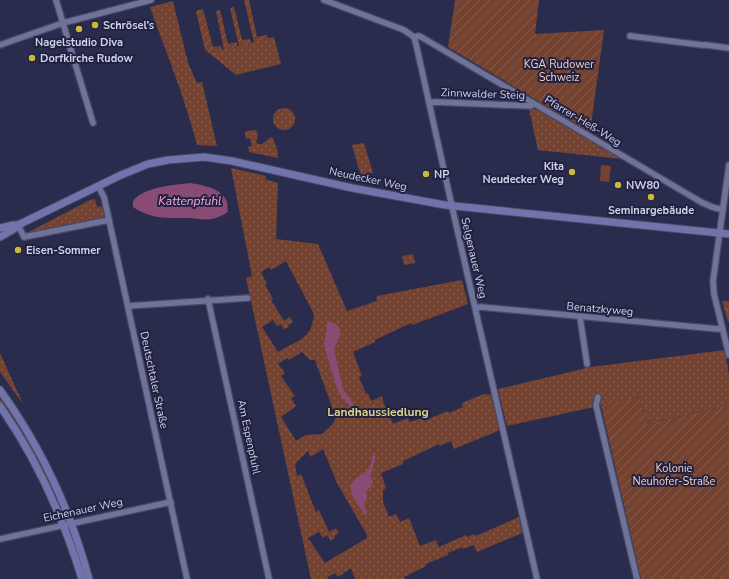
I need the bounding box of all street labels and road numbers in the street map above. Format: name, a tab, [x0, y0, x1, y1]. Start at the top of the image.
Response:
street label: Zinnwalder Steig	[441, 85, 525, 103]
street label: Pfarrer-Heß-Weg	[542, 92, 624, 150]
street label: Neudecker Weg	[328, 163, 408, 195]
street label: Selgenauer Weg	[457, 216, 491, 300]
street label: Benatzkyweg	[566, 299, 634, 319]
street label: Deutschtaler Straße	[136, 330, 172, 430]
street label: Am Espenpfuhl	[234, 398, 264, 476]
street label: Eichenauer Weg	[42, 494, 124, 526]

